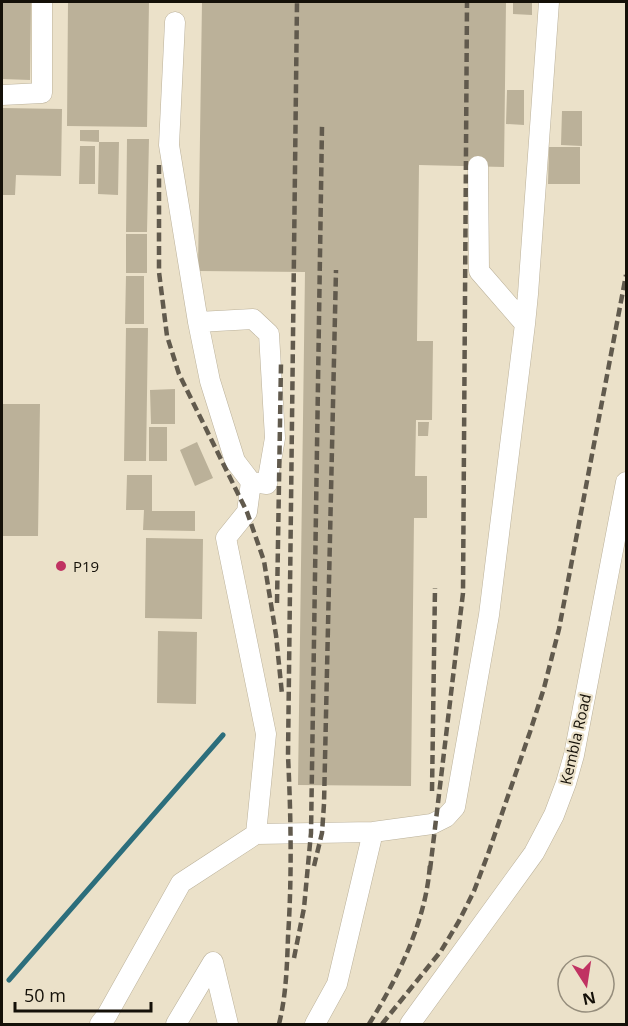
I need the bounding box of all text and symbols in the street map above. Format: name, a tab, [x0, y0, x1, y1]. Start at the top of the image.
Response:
place label: P19	[73, 556, 99, 576]
marker: P19	[54, 559, 68, 573]
street label: Kembla Road	[555, 692, 595, 786]
north arrow	[556, 954, 616, 1014]
scale bar	[15, 975, 152, 1013]
text: 50 m	[24, 983, 66, 1007]
text: N	[580, 987, 598, 1011]

